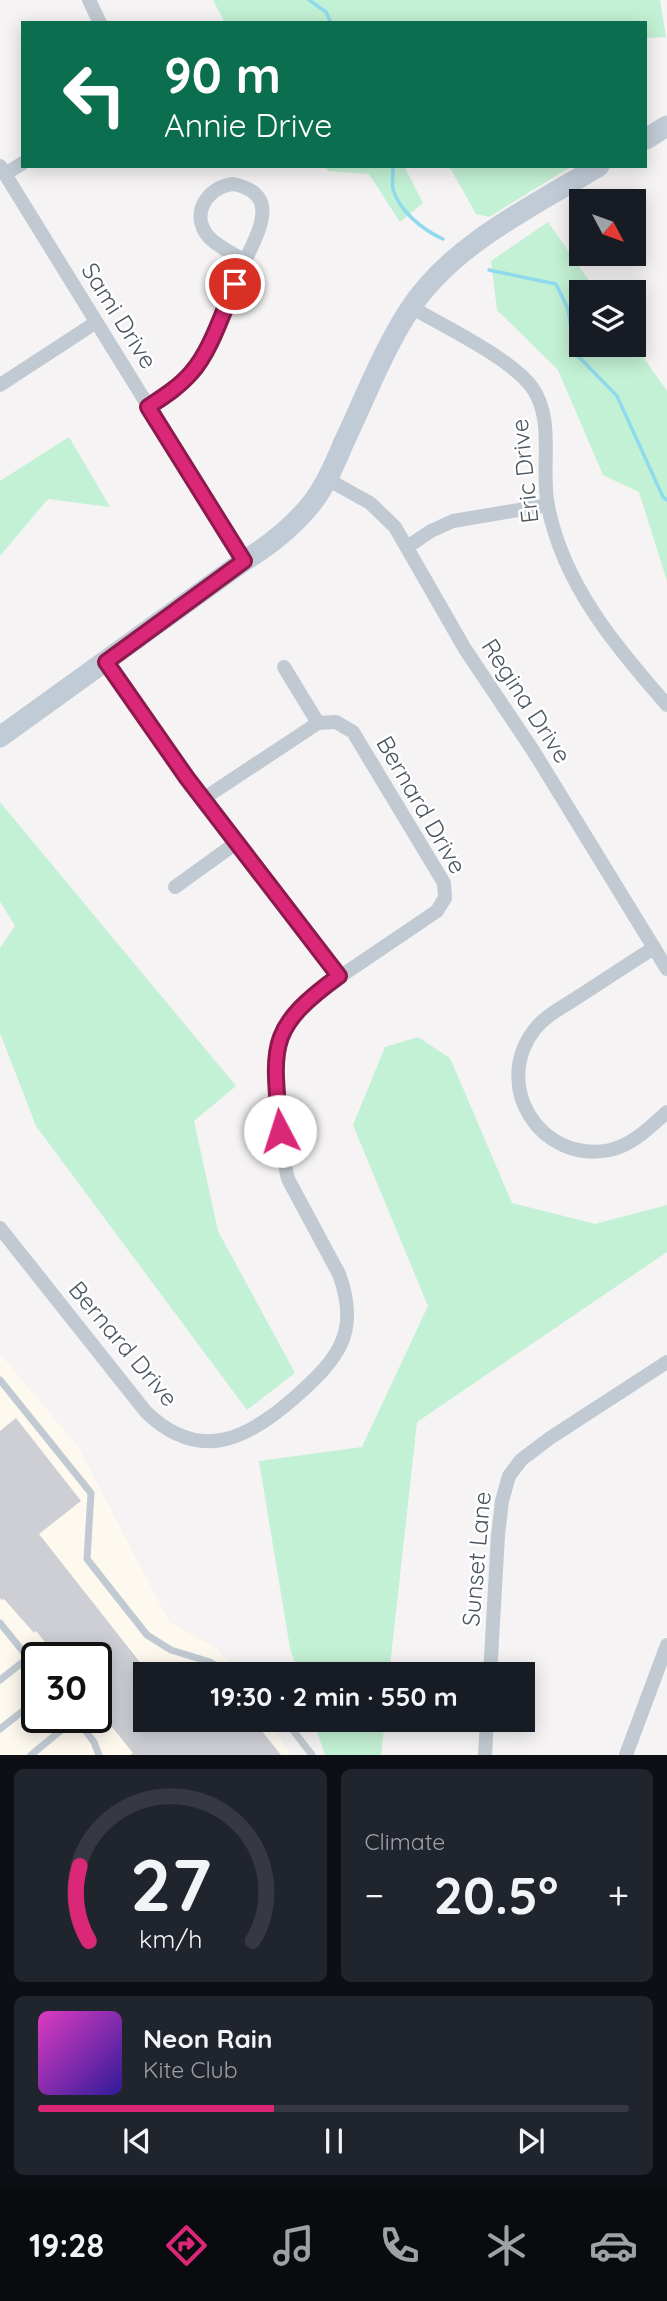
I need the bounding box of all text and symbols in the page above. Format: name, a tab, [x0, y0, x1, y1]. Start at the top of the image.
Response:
text: 90 m	[164, 44, 281, 105]
icon: left	[49, 49, 140, 140]
text: Annie Drive	[164, 105, 332, 145]
north arrow	[569, 189, 646, 266]
map controls	[569, 189, 646, 357]
pin	[205, 254, 265, 314]
street label: Sami Drive	[75, 257, 164, 374]
icon: arrive	[216, 265, 254, 303]
button: layers	[569, 280, 646, 357]
street label: Eric Drive	[504, 417, 544, 525]
street label: Regina Drive	[476, 633, 578, 768]
street label: Bernard Drive	[370, 730, 473, 879]
position arrow	[243, 1094, 317, 1168]
street label: Bernard Drive	[63, 1275, 185, 1412]
street label: Sunset Lane	[455, 1490, 497, 1628]
speed limit sign: 30	[21, 1642, 112, 1733]
text: 19:30 · 2 min · 550 m	[210, 1680, 458, 1713]
text: Climate	[365, 1827, 445, 1856]
text: 27	[130, 1839, 211, 1930]
text: 20.5°	[433, 1862, 558, 1927]
text: −	[365, 1871, 384, 1919]
text: +	[608, 1871, 629, 1919]
text: km/h	[139, 1923, 202, 1954]
text: Neon Rain	[143, 2022, 272, 2055]
text: Kite Club	[143, 2055, 238, 2084]
icon: previous	[118, 2122, 156, 2160]
icon: pause	[315, 2122, 353, 2160]
icon: next	[512, 2122, 550, 2160]
icon: directions	[162, 2221, 211, 2270]
icon: music	[269, 2221, 318, 2270]
icon: phone	[375, 2221, 424, 2270]
icon: climate	[482, 2221, 531, 2270]
icon: car	[589, 2221, 638, 2270]
text: 19:28	[29, 2225, 104, 2265]

